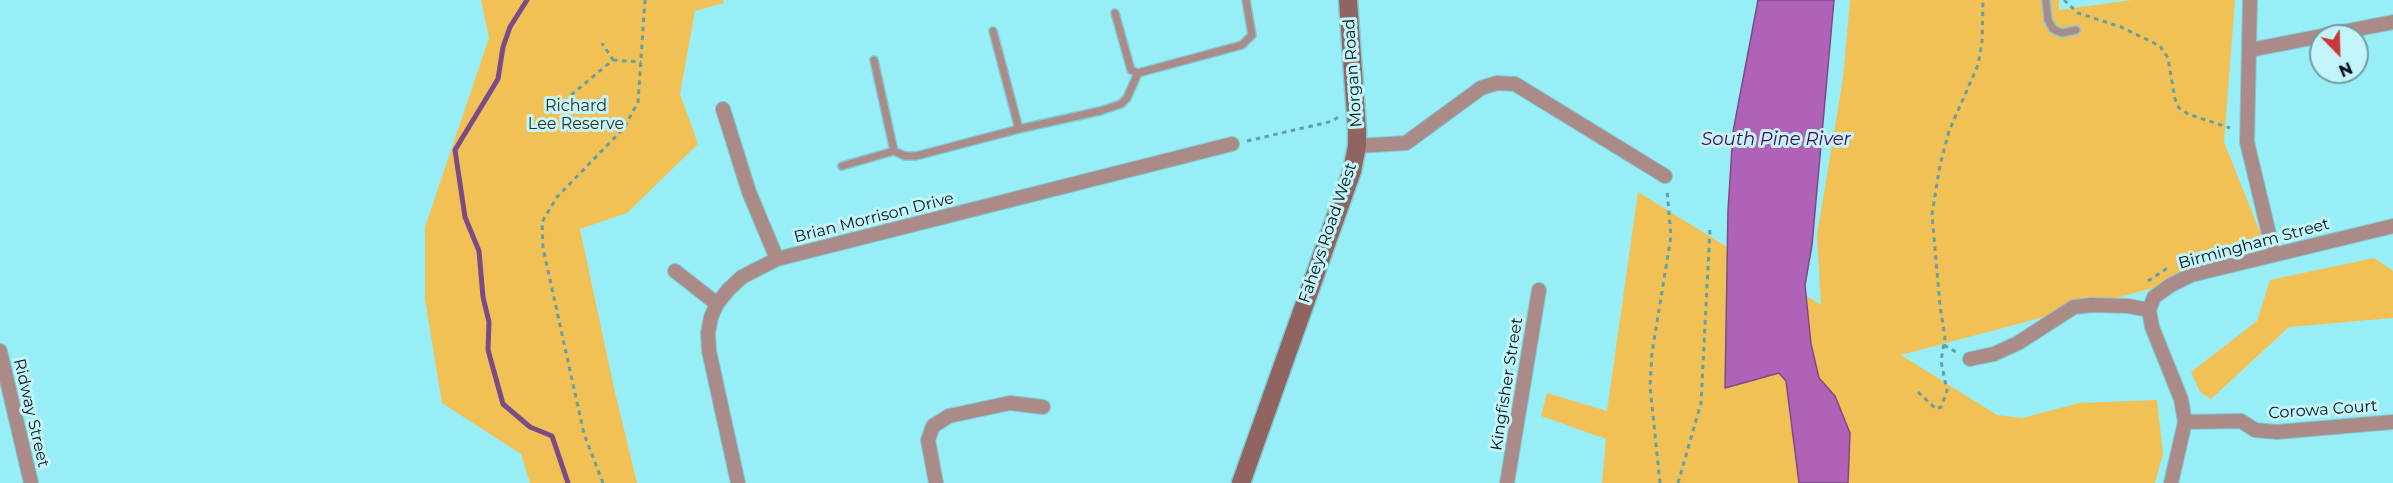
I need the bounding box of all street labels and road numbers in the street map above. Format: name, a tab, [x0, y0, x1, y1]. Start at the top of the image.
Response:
street label: Morgan Road	[1340, 18, 1366, 128]
street label: Faheys Road West	[1295, 160, 1361, 306]
street label: Brian Morrison Drive	[792, 189, 956, 247]
street label: Birmingham Street	[2176, 215, 2332, 273]
street label: Kingfisher Street	[1487, 316, 1527, 452]
street label: Ridway Street	[9, 357, 53, 469]
street label: Corowa Court	[2268, 397, 2378, 423]

